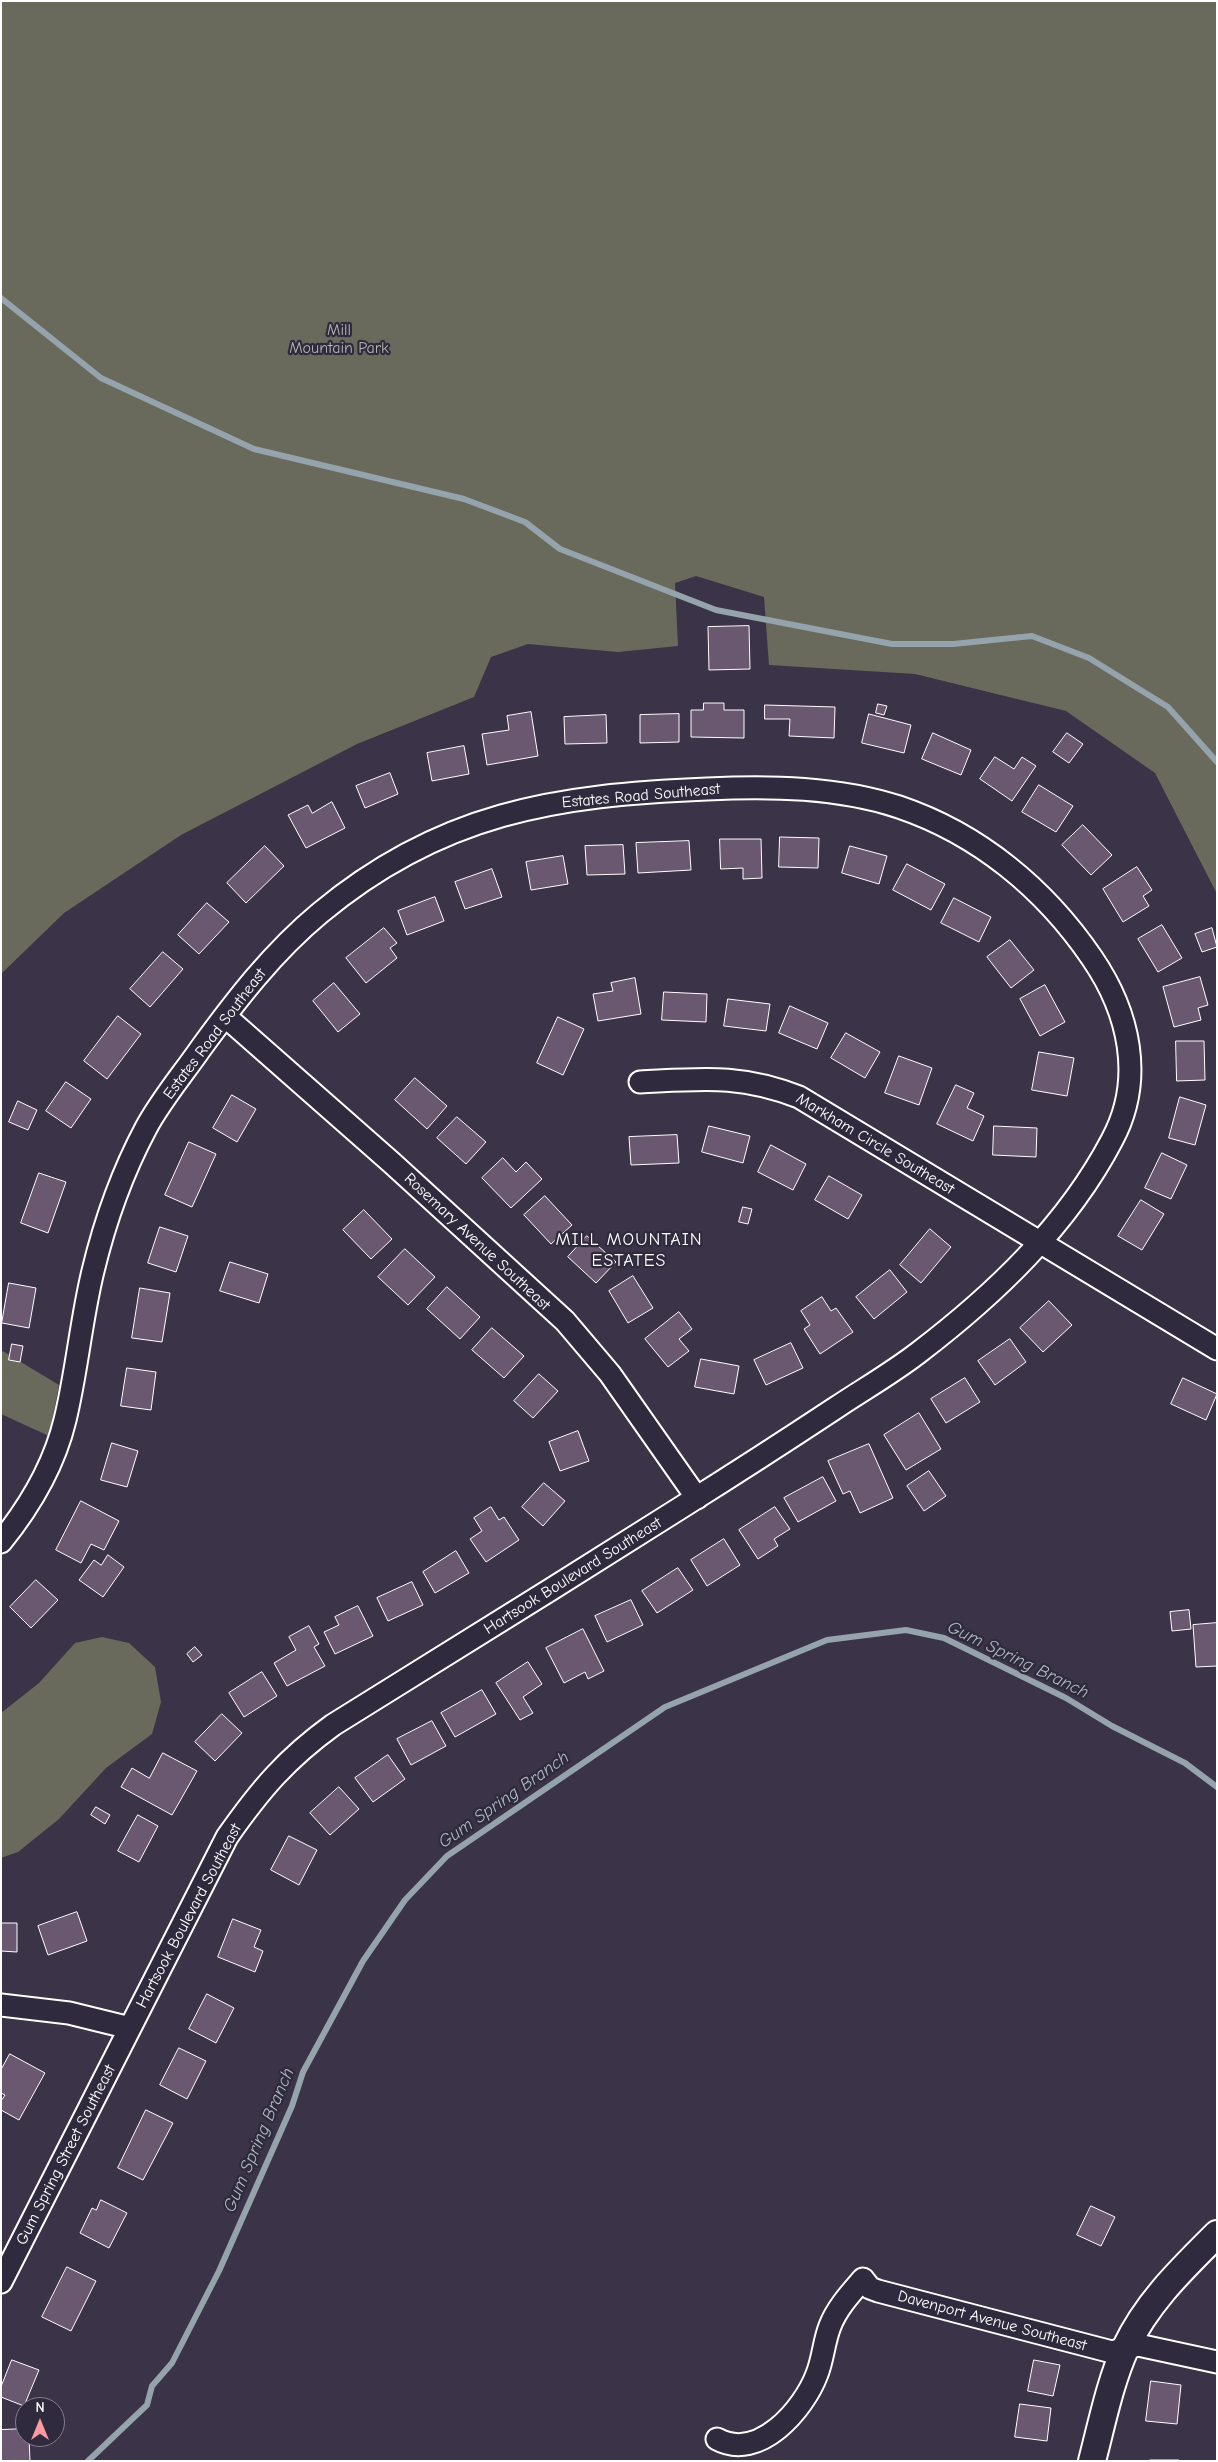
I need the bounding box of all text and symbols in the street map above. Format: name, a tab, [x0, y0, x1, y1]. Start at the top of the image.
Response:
park label: Mill Mountain Park	[289, 320, 389, 358]
street label: Estates Road Southeast	[561, 780, 721, 812]
street label: Estates Road Southeast	[160, 965, 270, 1103]
street label: Markham Circle Southeast	[792, 1089, 958, 1199]
street label: Rosemary Avenue Southeast	[400, 1169, 554, 1315]
district label: MILL MOUNTAIN ESTATES	[554, 1229, 704, 1272]
street label: Hartsook Boulevard Southeast	[481, 1513, 665, 1639]
water label: Gum Spring Branch	[944, 1616, 1092, 1704]
water label: Gum Spring Branch	[434, 1747, 574, 1853]
street label: Hartsook Boulevard Southeast	[132, 1821, 246, 2011]
street label: Gum Spring Street Southeast	[12, 2062, 120, 2248]
water label: Gum Spring Branch	[219, 2065, 299, 2215]
street label: Davenport Avenue Southeast	[895, 2286, 1089, 2356]
north arrow	[15, 2397, 65, 2447]
text: N	[35, 2399, 45, 2416]

